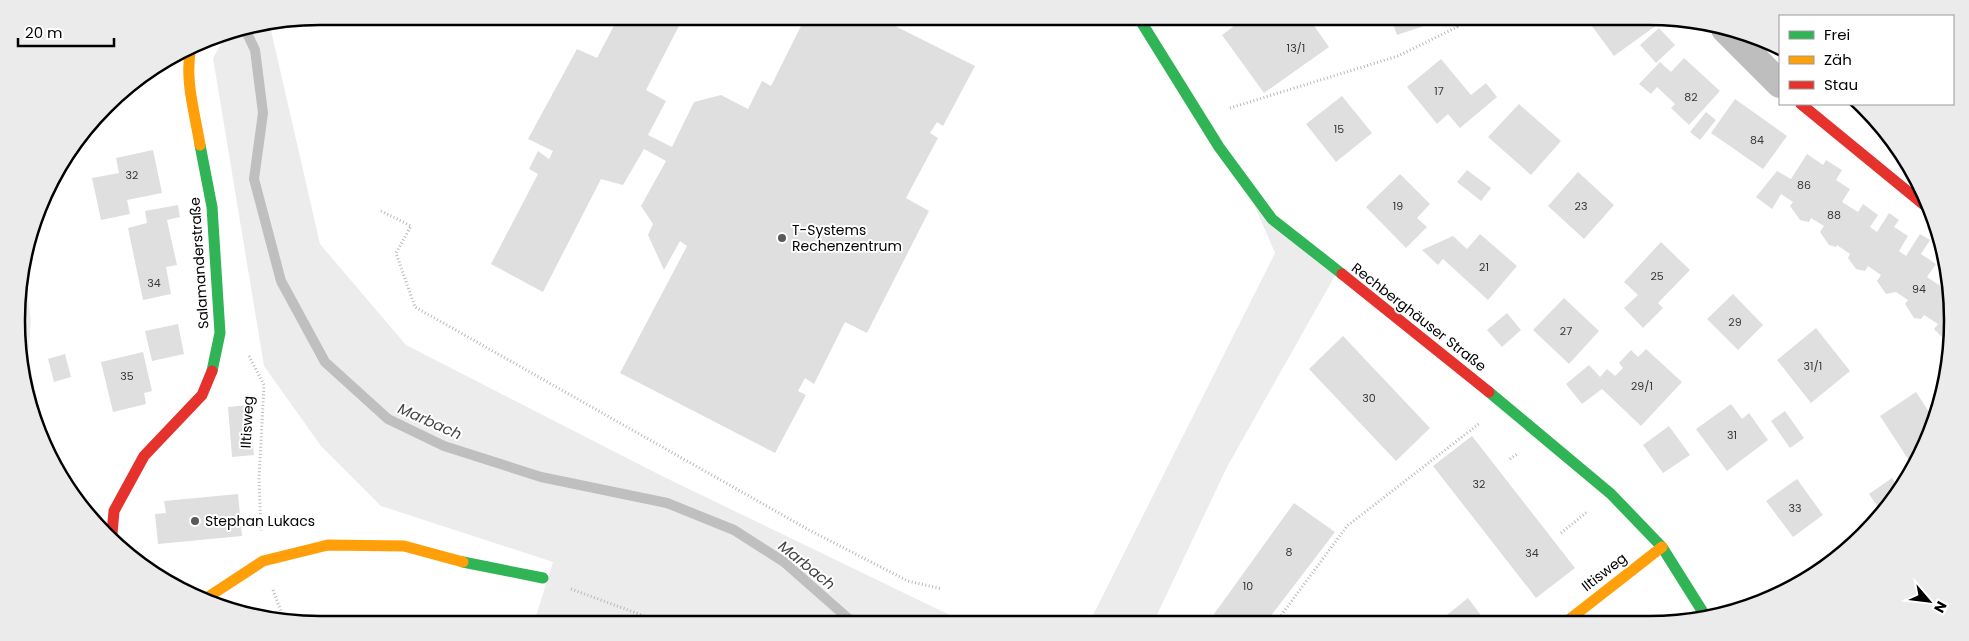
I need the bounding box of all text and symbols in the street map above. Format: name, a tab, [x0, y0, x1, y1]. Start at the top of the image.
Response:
scale bar	[18, 15, 114, 47]
legend	[1779, 15, 1954, 105]
text: 20 m	[25, 22, 63, 43]
text: Frei	[1824, 24, 1850, 45]
house number: 13/1	[1287, 40, 1305, 56]
text: Zäh	[1824, 49, 1852, 70]
text: Stau	[1824, 74, 1858, 95]
house number: 17	[1434, 83, 1444, 99]
house number: 82	[1684, 89, 1698, 105]
house number: 15	[1334, 121, 1344, 137]
house number: 84	[1750, 132, 1764, 148]
house number: 32	[126, 167, 138, 183]
house number: 86	[1797, 177, 1811, 193]
street label: Salamanderstraße	[184, 196, 214, 330]
house number: 19	[1393, 198, 1403, 214]
house number: 23	[1575, 198, 1587, 214]
house number: 88	[1827, 207, 1841, 223]
place label: T-Systems Rechenzentrum	[792, 220, 902, 256]
marker: T-Systems Rechenzentrum	[776, 232, 788, 244]
street label: Rechberghäuser Straße	[1347, 258, 1491, 376]
house number: 21	[1479, 259, 1489, 275]
house number: 25	[1650, 268, 1664, 284]
house number: 34	[147, 275, 161, 291]
house number: 94	[1912, 281, 1926, 297]
house number: 29	[1728, 314, 1742, 330]
house number: 27	[1560, 323, 1572, 339]
house number: 31/1	[1804, 358, 1822, 374]
house number: 35	[120, 368, 134, 384]
house number: 29/1	[1631, 378, 1653, 394]
house number: 30	[1362, 390, 1376, 406]
street label: Iltisweg	[236, 395, 258, 449]
water label: Marbach	[395, 398, 465, 444]
house number: 31	[1727, 427, 1737, 443]
house number: 32	[1473, 476, 1485, 492]
house number: 33	[1789, 500, 1801, 516]
place label: Stephan Lukacs	[205, 511, 315, 531]
marker: Stephan Lukacs	[189, 515, 201, 527]
water label: Marbach	[774, 536, 840, 594]
house number: 8	[1286, 544, 1293, 560]
house number: 34	[1525, 545, 1539, 561]
street label: Iltisweg	[1577, 548, 1631, 596]
north arrow	[1904, 576, 1954, 626]
house number: 10	[1243, 578, 1253, 594]
text: N	[1929, 598, 1952, 616]

